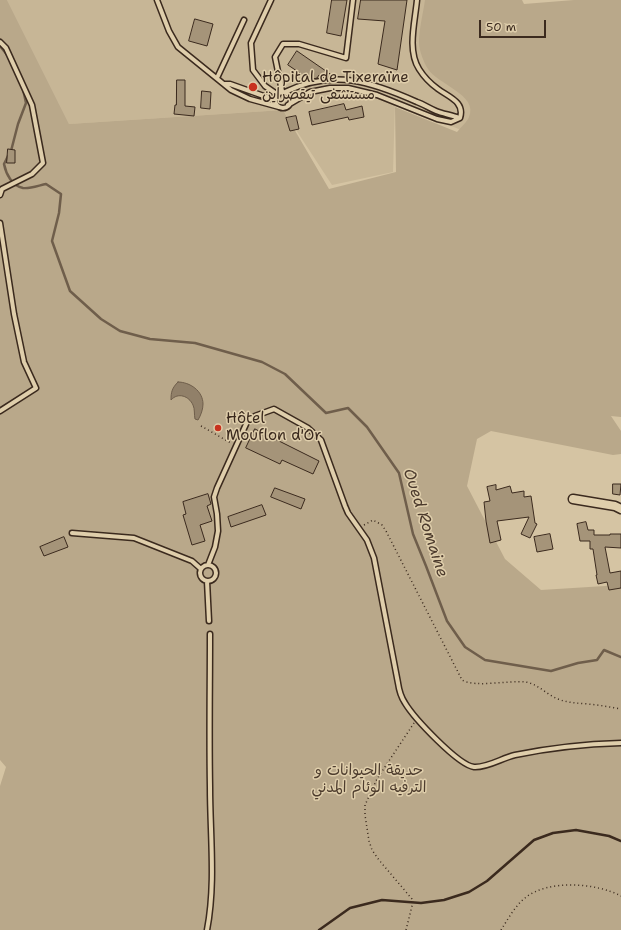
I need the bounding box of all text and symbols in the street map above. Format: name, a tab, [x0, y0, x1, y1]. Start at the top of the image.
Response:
scale bar	[481, 12, 548, 38]
text: 50 m	[486, 19, 516, 35]
place label: Hôpital de Tixeraïne مستشفى تيقصراين	[262, 69, 409, 104]
marker: Hôpital de Tixeraïne مستشفى تيقصراين	[247, 81, 259, 93]
place label: Hôtel Mouflon d'Or	[226, 410, 321, 445]
marker: Hôtel Mouflon d'Or	[213, 423, 223, 433]
water label: Oued Romaine	[398, 466, 452, 580]
park label: حديقة الحيوانات و الترفيه الوئام المدني	[312, 762, 426, 797]

